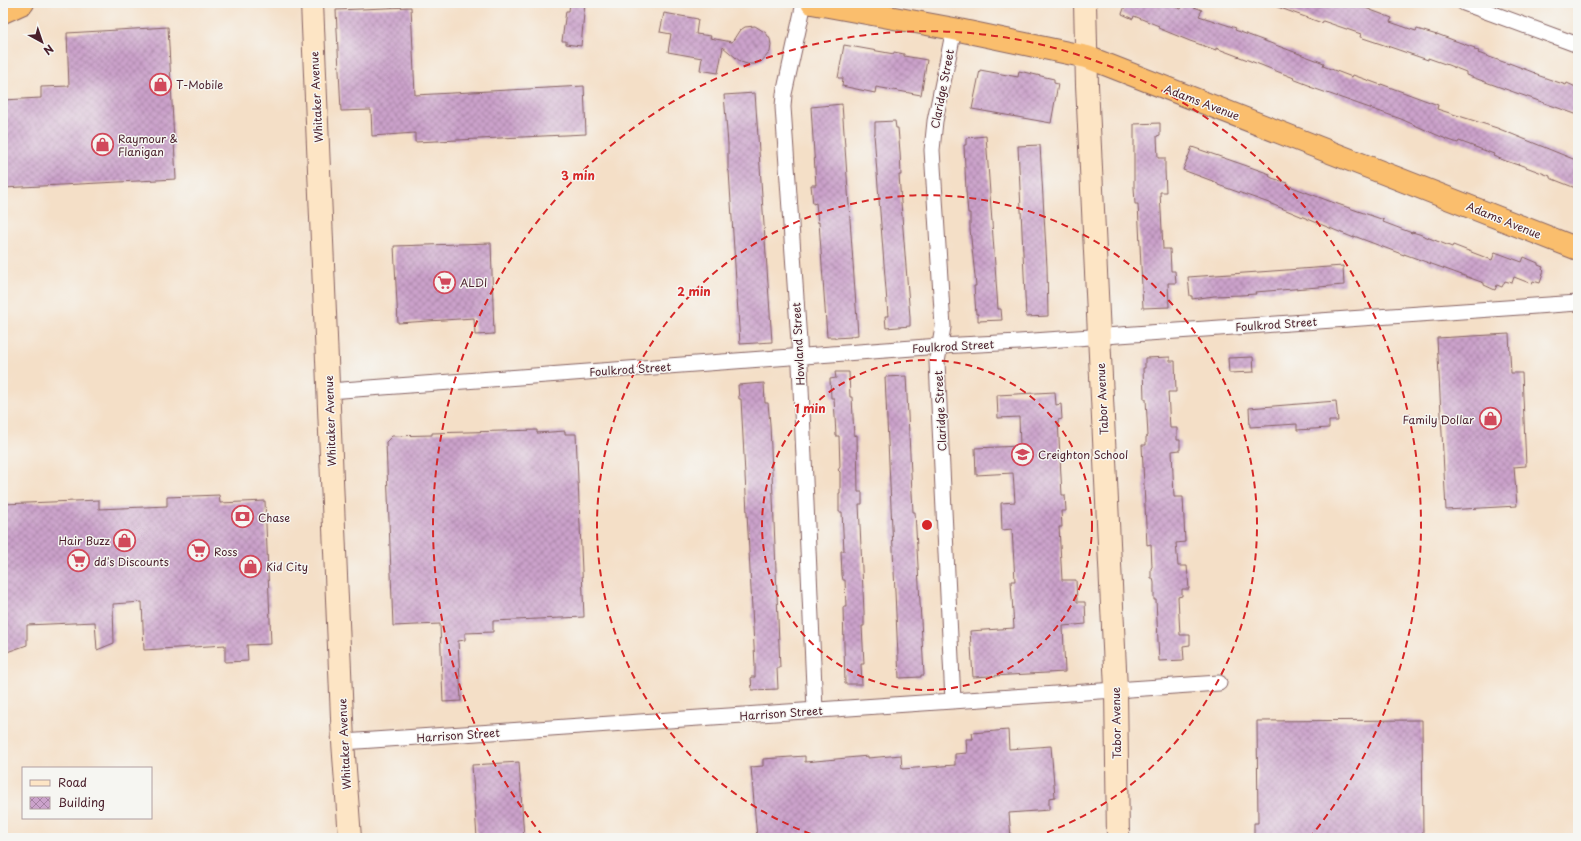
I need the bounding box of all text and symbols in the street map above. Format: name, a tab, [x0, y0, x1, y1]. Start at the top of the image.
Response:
north arrow	[22, 22, 62, 62]
text: N	[40, 41, 58, 60]
street label: Claridge Street	[926, 47, 958, 130]
street label: Whitaker Avenue	[305, 51, 327, 143]
shop icon: T-Mobile	[148, 71, 174, 97]
place label: T-Mobile	[176, 76, 223, 93]
street label: Adams Avenue	[1162, 80, 1242, 124]
place label: Raymour & Flanigan	[118, 130, 178, 160]
shop icon: Raymour & Flanigan	[89, 131, 115, 157]
text: 3 min	[561, 166, 595, 184]
street label: Adams Avenue	[1464, 197, 1544, 243]
supermarket icon: ALDI	[431, 269, 457, 295]
place label: ALDI	[460, 274, 487, 291]
text: 2 min	[677, 282, 711, 300]
street label: Howland Street	[787, 301, 809, 386]
street label: Foulkrod Street	[1235, 313, 1318, 335]
street label: Foulkrod Street	[912, 335, 995, 357]
street label: Foulkrod Street	[589, 358, 672, 380]
street label: Tabor Avenue	[1092, 363, 1112, 435]
street label: Claridge Street	[929, 370, 951, 452]
street label: Whitaker Avenue	[320, 375, 340, 467]
text: 1 min	[794, 399, 826, 417]
shop icon: Family Dollar	[1477, 406, 1503, 432]
place label: Family Dollar	[1403, 411, 1474, 428]
school or university icon: Creighton School	[1010, 441, 1036, 467]
place label: Creighton School	[1038, 446, 1128, 463]
bank icon: Chase	[229, 504, 255, 530]
place label: Chase	[258, 509, 290, 526]
centre of rings	[920, 518, 934, 532]
shop icon: Hair Buzz	[112, 527, 138, 553]
place label: Hair Buzz	[58, 532, 111, 549]
supermarket icon: Ross	[186, 538, 212, 564]
place label: Ross	[214, 543, 237, 560]
supermarket icon: dd's Discounts	[66, 548, 92, 574]
place label: dd's Discounts	[94, 553, 169, 570]
shop icon: Kid City	[237, 553, 263, 579]
place label: Kid City	[266, 558, 308, 575]
street label: Tabor Avenue	[1107, 687, 1125, 759]
street label: Whitaker Avenue	[333, 698, 355, 790]
street label: Harrison Street	[739, 702, 824, 724]
street label: Harrison Street	[416, 724, 501, 746]
legend	[22, 767, 152, 819]
text: Road	[58, 773, 87, 791]
text: Building	[58, 793, 105, 811]

